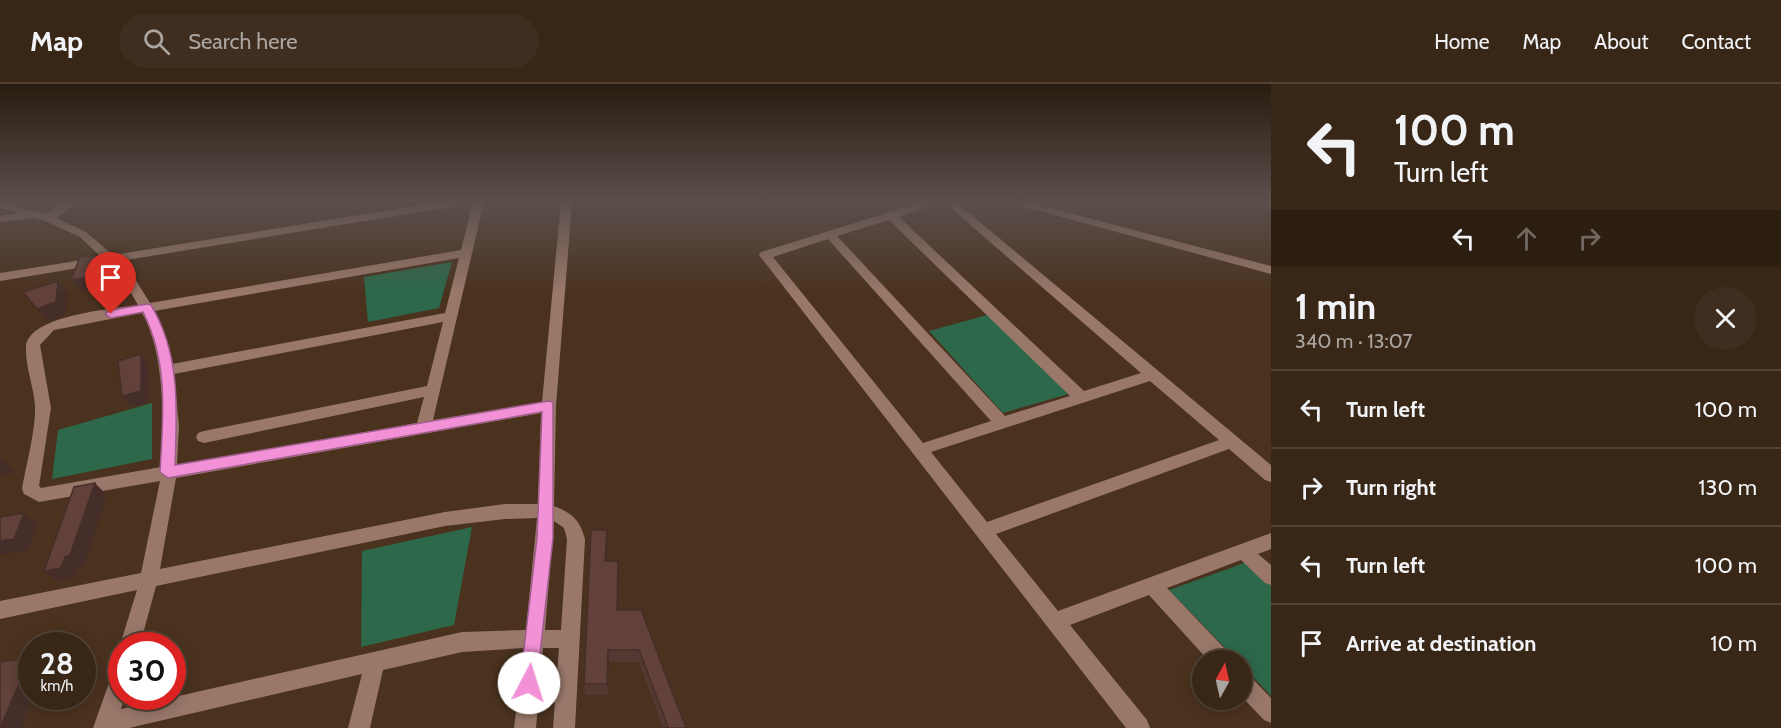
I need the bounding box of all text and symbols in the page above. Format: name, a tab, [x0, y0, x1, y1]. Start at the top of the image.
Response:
search box	[119, 14, 539, 68]
text: Map	[30, 24, 83, 58]
icon: search	[140, 25, 173, 58]
text: Search here	[188, 28, 297, 55]
text: Home	[1434, 29, 1490, 54]
text: Map	[1523, 29, 1561, 54]
text: About	[1594, 29, 1648, 54]
text: Contact	[1681, 29, 1751, 54]
text: 100 m	[1394, 104, 1515, 156]
icon: left	[1295, 108, 1373, 186]
text: Turn left	[1394, 156, 1488, 189]
icon: left	[1447, 222, 1480, 255]
icon: ahead	[1510, 222, 1543, 255]
icon: right	[1573, 222, 1606, 255]
pin	[85, 252, 136, 314]
icon: arrive	[94, 261, 127, 294]
text: 1 min	[1295, 284, 1376, 328]
button: close	[1694, 287, 1757, 350]
text: 340 m · 13:07	[1295, 329, 1412, 353]
icon: left	[1295, 393, 1328, 426]
text: Turn left	[1346, 396, 1425, 423]
text: 100 m	[1695, 396, 1757, 423]
icon: right	[1295, 471, 1328, 504]
text: Turn right	[1346, 474, 1436, 501]
text: 130 m	[1698, 474, 1757, 501]
icon: left	[1295, 549, 1328, 582]
text: Turn left	[1346, 552, 1425, 579]
text: 100 m	[1695, 552, 1757, 579]
icon: arrive	[1295, 627, 1328, 660]
text: Arrive at destination	[1346, 630, 1536, 657]
text: 10 m	[1710, 630, 1757, 657]
speed limit sign: 30	[108, 632, 186, 710]
text: 28	[40, 645, 74, 682]
north arrow	[1192, 650, 1252, 710]
map controls	[1192, 650, 1252, 710]
position arrow	[497, 651, 561, 715]
text: km/h	[41, 677, 73, 695]

